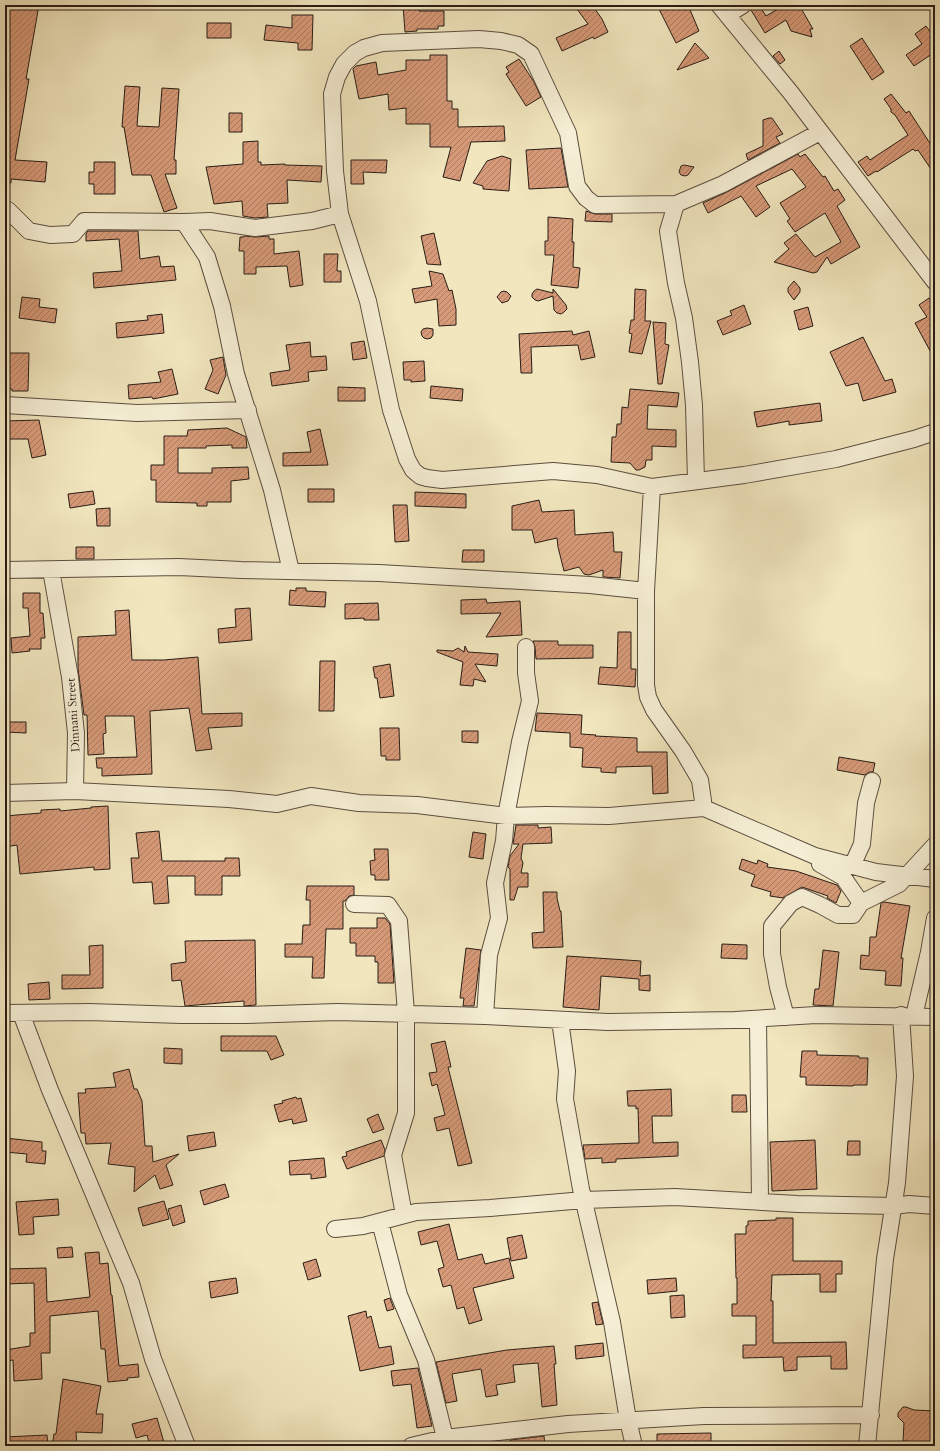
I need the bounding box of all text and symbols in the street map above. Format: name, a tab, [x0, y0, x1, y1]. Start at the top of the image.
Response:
street label: Dinnani Street	[62, 677, 84, 753]

